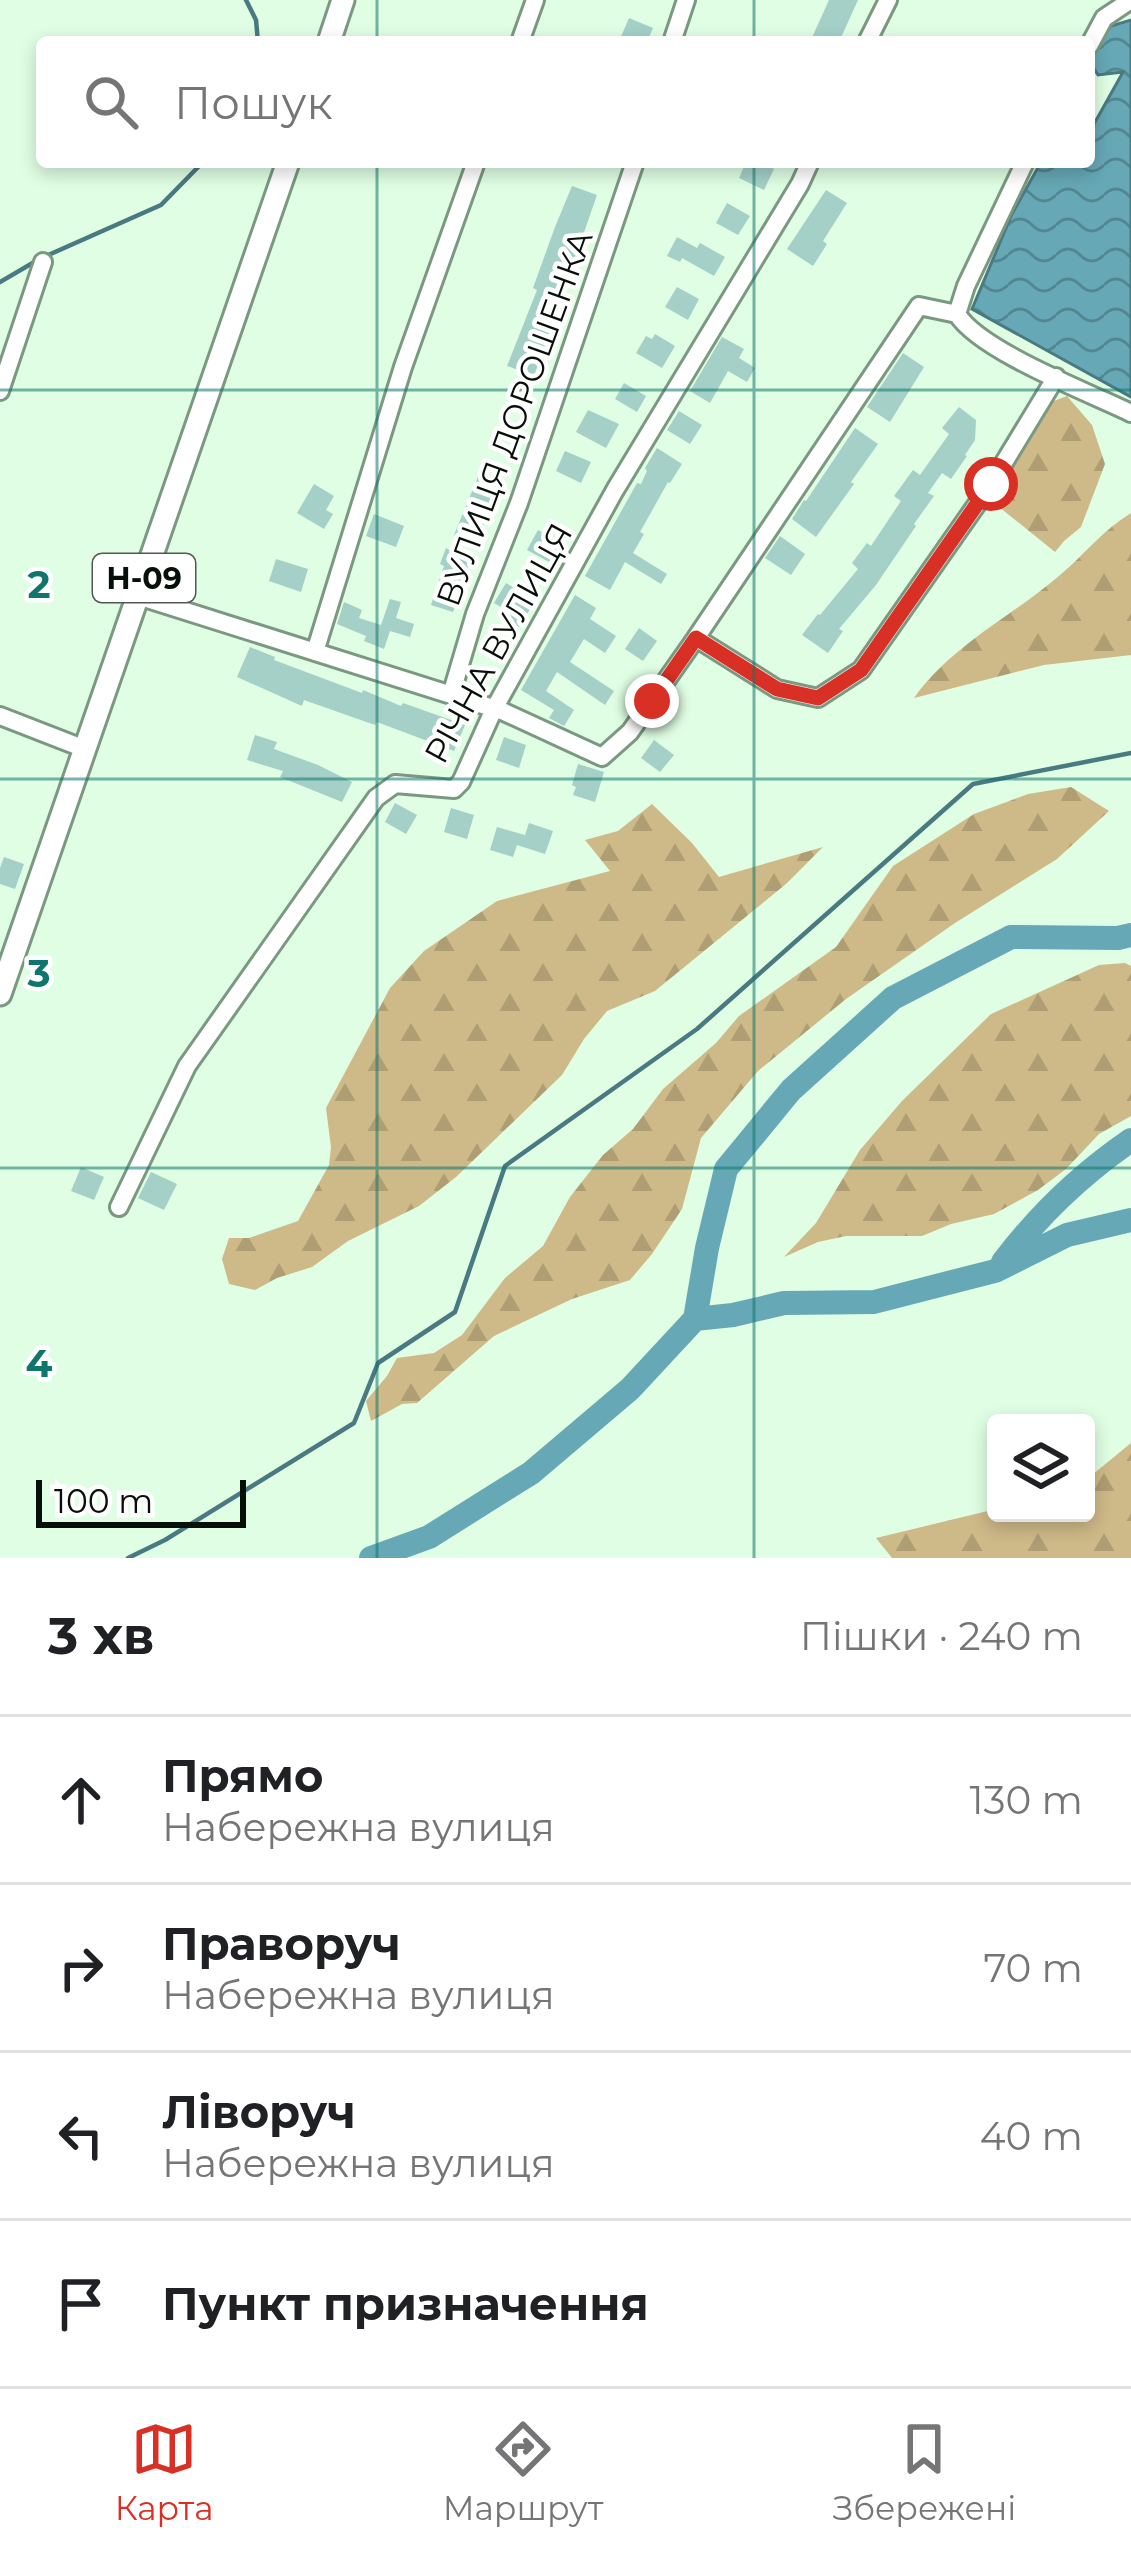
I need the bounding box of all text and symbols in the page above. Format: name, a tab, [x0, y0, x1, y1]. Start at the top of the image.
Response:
search box	[36, 36, 1095, 168]
icon: search	[78, 69, 144, 135]
text: Пошук	[174, 75, 333, 130]
street label: ВУЛИЦЯ ДОРОШЕНКА	[427, 224, 601, 611]
route start	[964, 457, 1018, 511]
street label: РІЧНА ВУЛИЦЯ	[416, 516, 580, 770]
road number: Н-09	[93, 554, 195, 602]
text: 2	[27, 560, 51, 608]
route end	[625, 674, 679, 728]
text: 3	[26, 949, 51, 997]
text: 4	[26, 1339, 53, 1387]
map controls	[987, 1414, 1095, 1522]
button: layers	[987, 1414, 1095, 1522]
scale bar	[36, 1474, 246, 1527]
text: 100 m	[54, 1481, 153, 1521]
text: 3 хв	[48, 1605, 155, 1667]
text: Пішки · 240 m	[800, 1612, 1083, 1660]
text: Прямо	[162, 1748, 323, 1803]
icon: ahead	[48, 1767, 114, 1833]
text: 130 m	[970, 1776, 1083, 1824]
text: Набережна вулиця	[162, 1803, 555, 1851]
text: Праворуч	[162, 1916, 401, 1971]
icon: right	[48, 1935, 114, 2001]
text: 70 m	[983, 1944, 1083, 1992]
text: Набережна вулиця	[162, 1971, 555, 2019]
text: Ліворуч	[162, 2084, 356, 2139]
icon: left	[48, 2103, 114, 2169]
text: 40 m	[980, 2112, 1083, 2160]
text: Набережна вулиця	[162, 2139, 555, 2187]
icon: arrive	[48, 2271, 114, 2337]
text: Пункт призначення	[162, 2276, 649, 2331]
tab: Карта	[115, 2416, 213, 2528]
tab: Маршрут	[443, 2416, 603, 2528]
tab: Збережені	[833, 2416, 1016, 2528]

